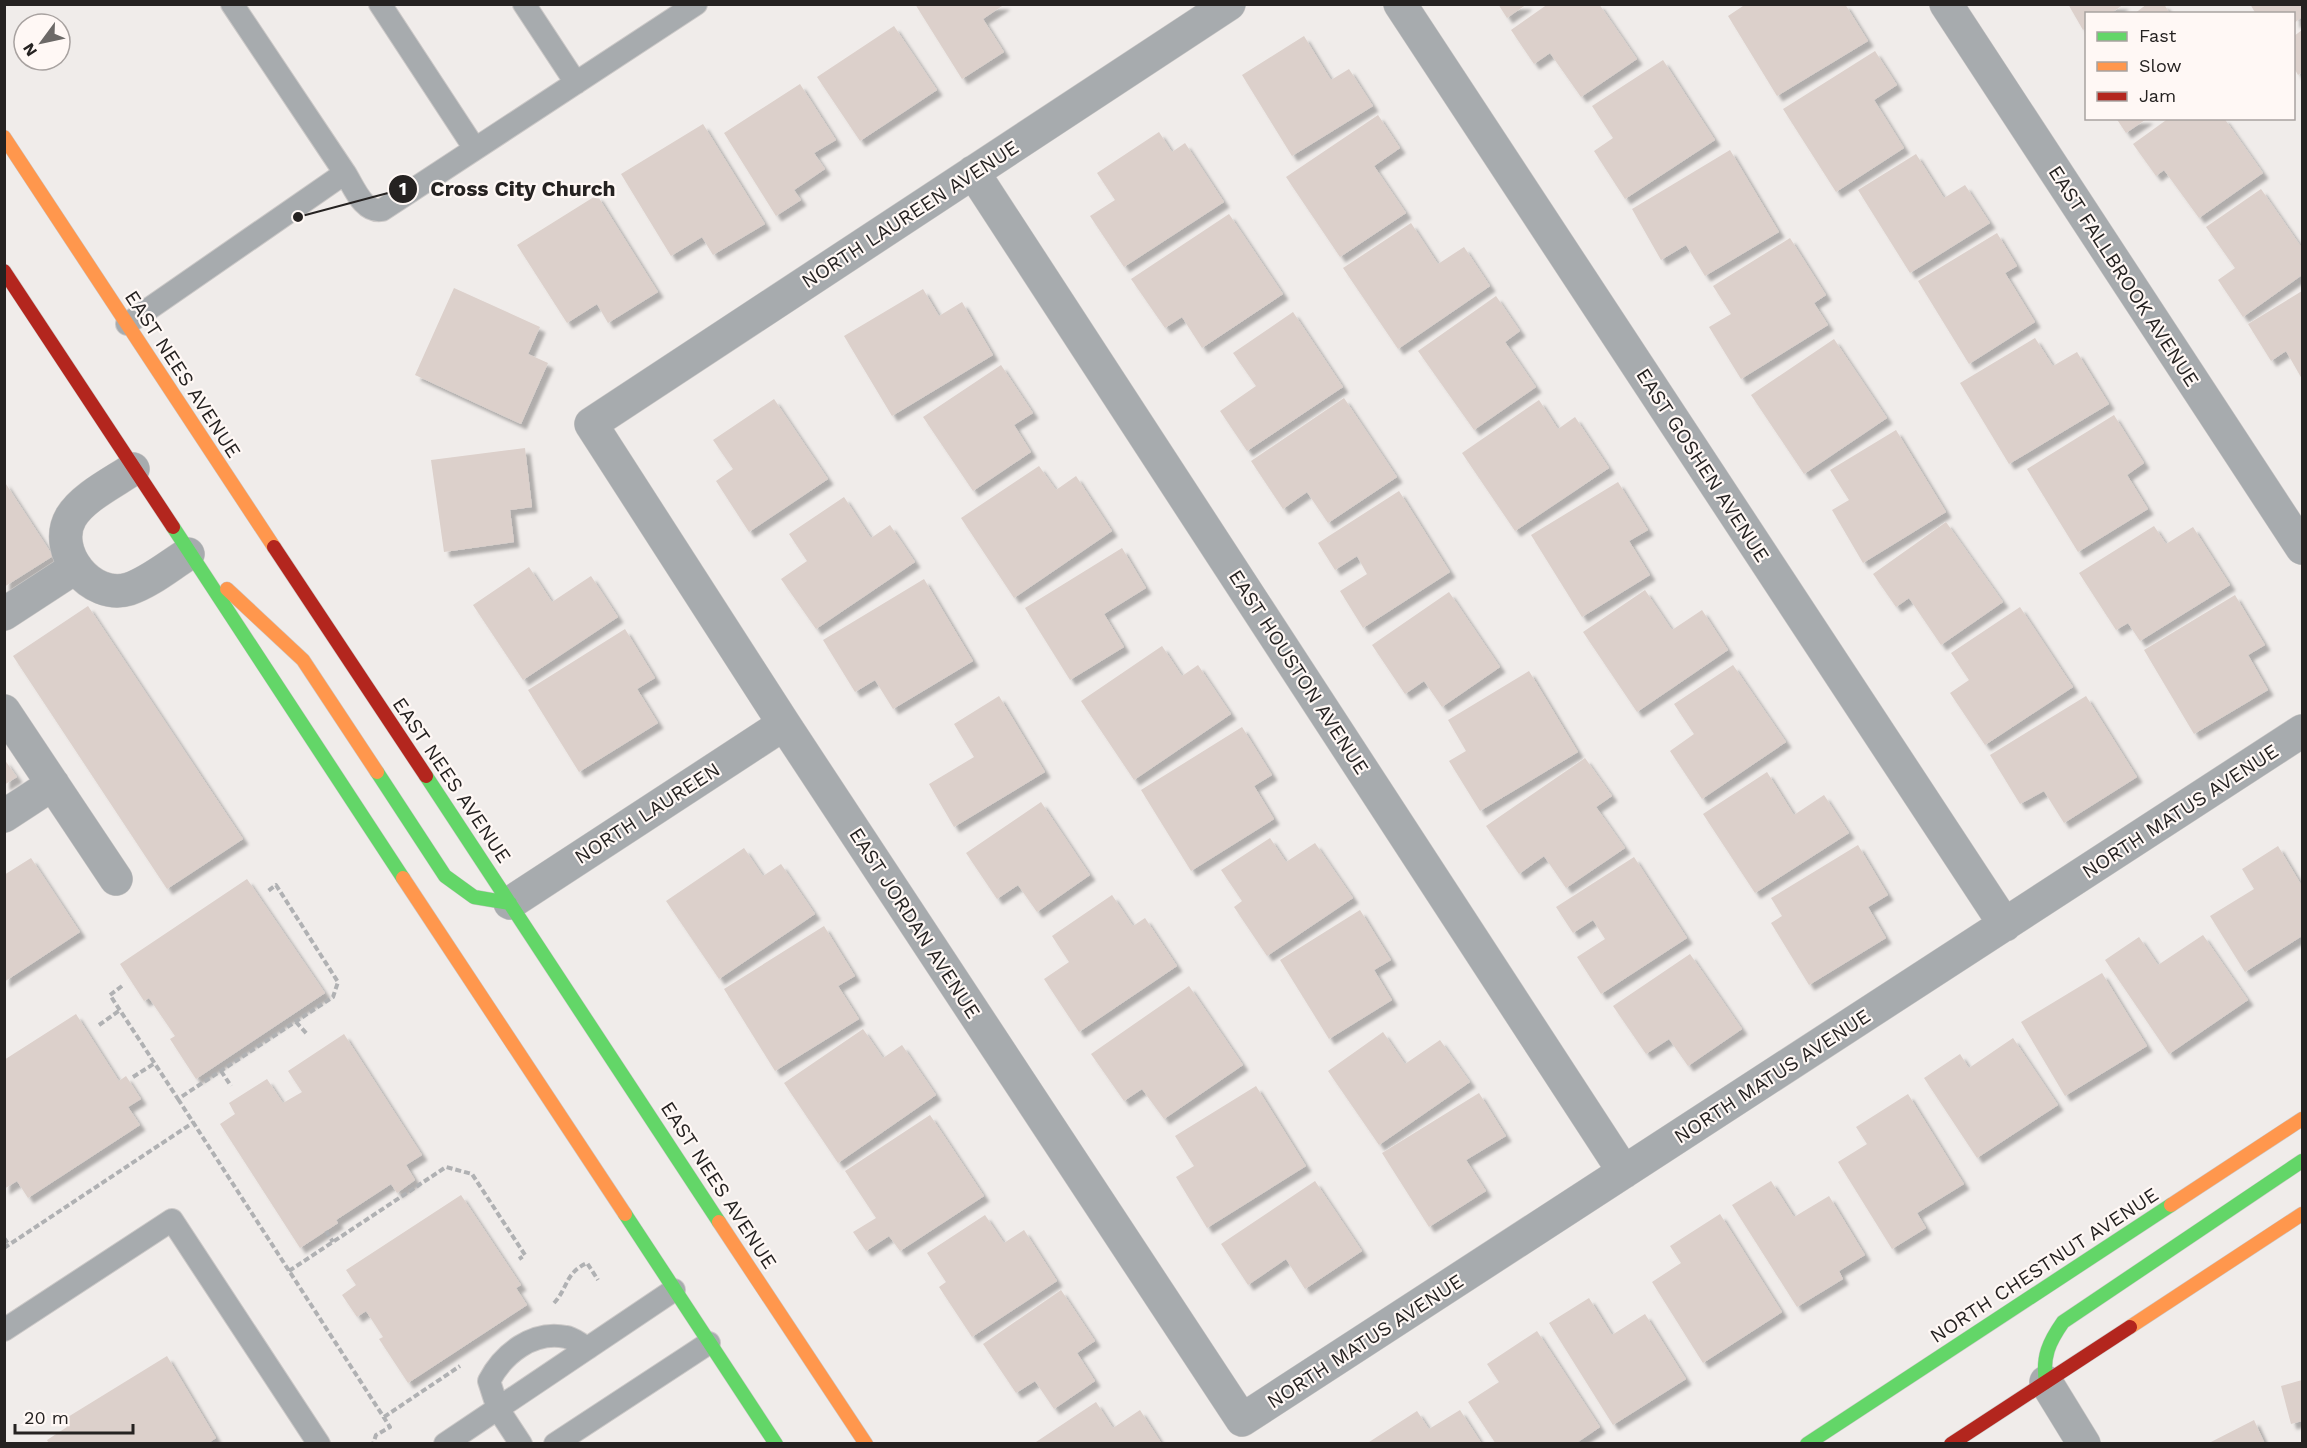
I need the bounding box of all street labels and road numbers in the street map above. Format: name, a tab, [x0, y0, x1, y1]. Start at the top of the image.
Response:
street label: NORTH LAUREEN AVENUE	[797, 135, 1023, 293]
street label: EAST FALLBROOK AVENUE	[2043, 161, 2205, 391]
street label: EAST NEES AVENUE	[120, 286, 246, 462]
street label: EAST GOSHEN AVENUE	[1631, 364, 1775, 566]
street label: EAST HOUSTON AVENUE	[1224, 565, 1374, 779]
street label: EAST NEES AVENUE	[388, 693, 516, 867]
street label: NORTH MATUS AVENUE	[2077, 739, 2283, 883]
street label: NORTH LAUREEN	[570, 757, 724, 869]
street label: EAST JORDAN AVENUE	[844, 823, 986, 1023]
street label: NORTH MATUS AVENUE	[1669, 1004, 1875, 1148]
street label: EAST NEES AVENUE	[656, 1097, 782, 1273]
street label: NORTH CHESTNUT AVENUE	[1925, 1182, 2163, 1348]
street label: NORTH MATUS AVENUE	[1262, 1269, 1468, 1413]

